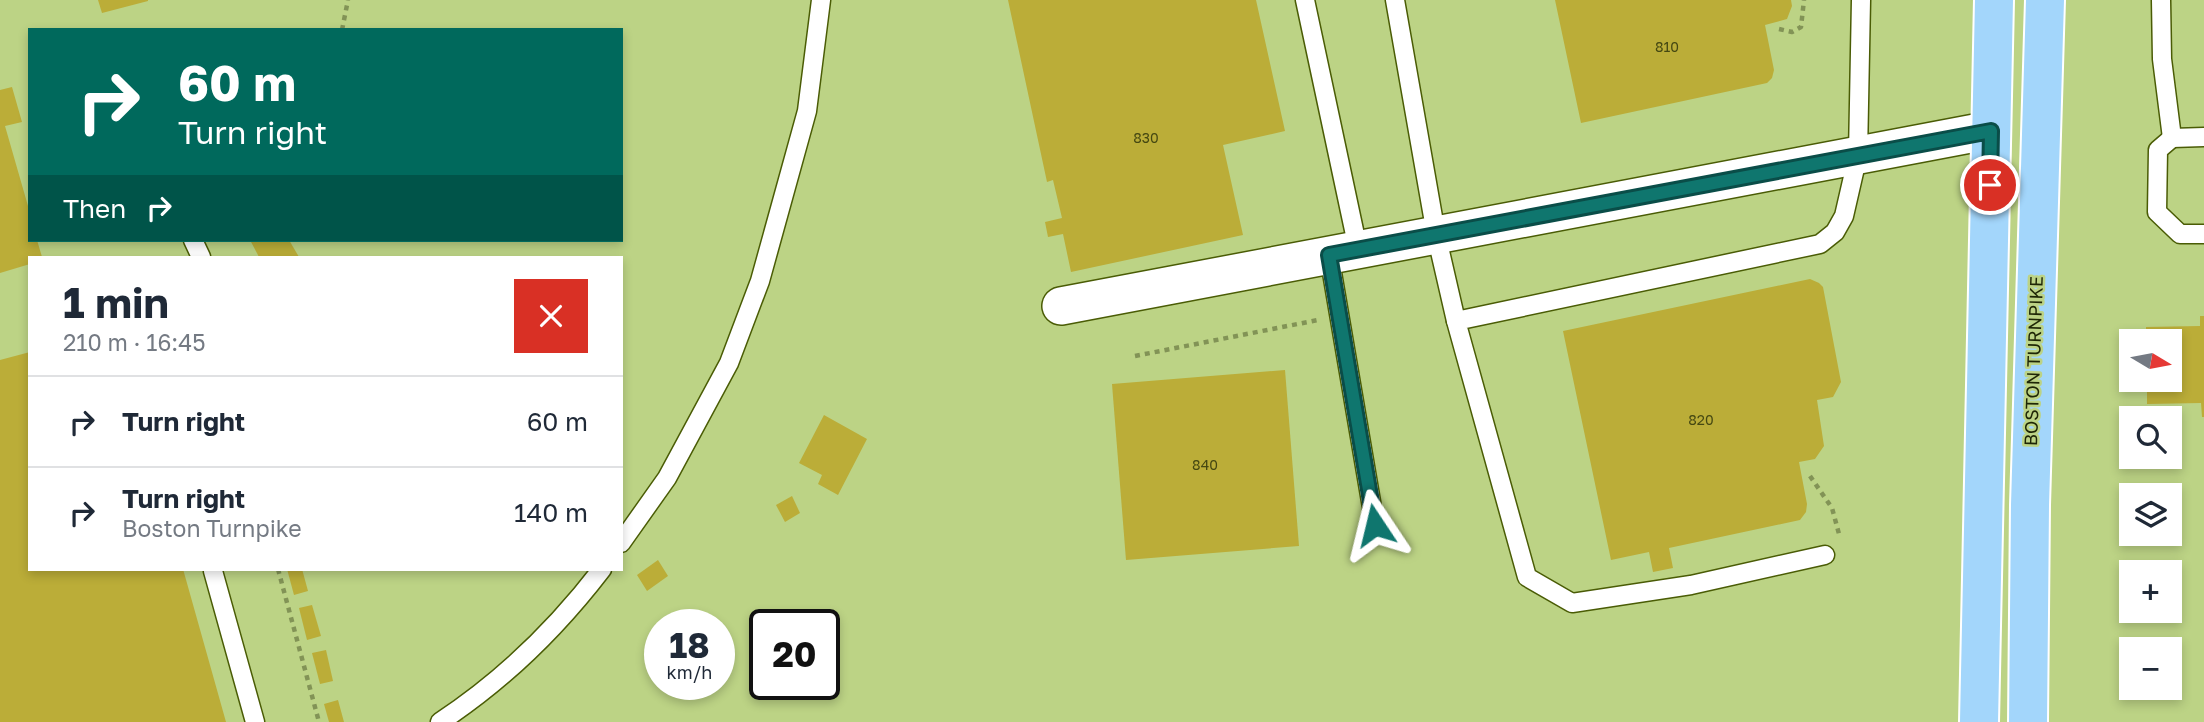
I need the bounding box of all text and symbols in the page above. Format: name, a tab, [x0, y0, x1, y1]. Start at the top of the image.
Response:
house number: 810	[1655, 38, 1679, 55]
text: 60 m	[178, 53, 296, 112]
icon: right	[63, 56, 154, 147]
text: Turn right	[178, 113, 327, 151]
house number: 830	[1133, 129, 1159, 146]
pin	[1960, 155, 2020, 215]
icon: arrive	[1971, 166, 2009, 204]
icon: right	[140, 189, 178, 227]
text: Then	[63, 193, 126, 224]
street label: BOSTON TURNPIKE	[2019, 276, 2047, 446]
text: 1 min	[63, 277, 169, 327]
button: close	[514, 279, 588, 353]
text: 210 m · 16:45	[63, 328, 206, 356]
north arrow	[2119, 329, 2182, 392]
map controls	[2119, 329, 2182, 700]
icon: right	[63, 403, 101, 441]
text: Turn right	[122, 406, 245, 437]
text: 60 m	[527, 406, 588, 437]
button: search	[2119, 406, 2182, 469]
house number: 820	[1688, 411, 1714, 428]
house number: 840	[1192, 456, 1218, 473]
text: Turn right	[122, 483, 245, 514]
button: layers	[2119, 483, 2182, 546]
position arrow	[1338, 488, 1412, 562]
icon: right	[63, 494, 101, 532]
text: 140 m	[514, 497, 588, 528]
text: Boston Turnpike	[122, 514, 302, 542]
button: +	[2119, 560, 2182, 623]
speed limit sign: 20	[749, 609, 840, 700]
text: 18	[669, 624, 710, 666]
button: −	[2119, 637, 2182, 700]
text: km/h	[667, 661, 712, 683]

